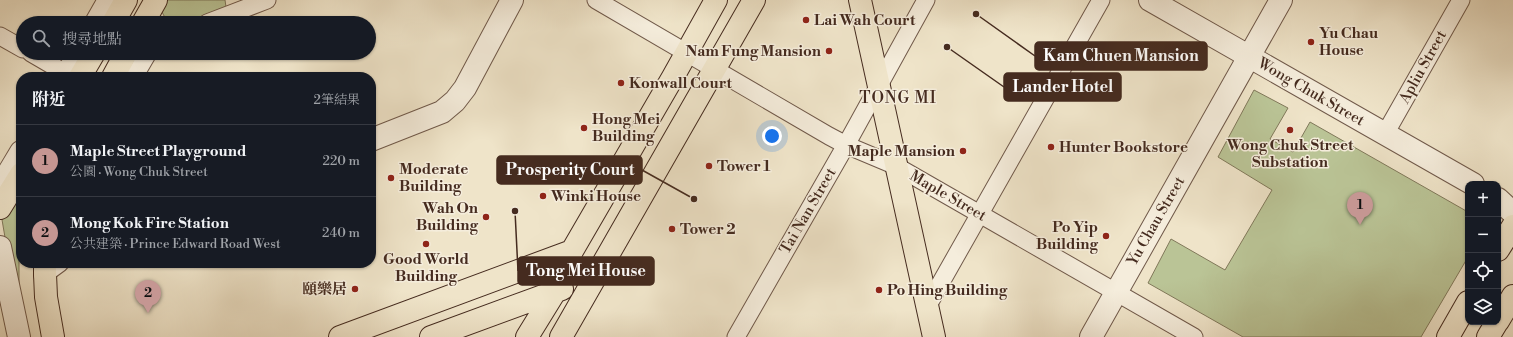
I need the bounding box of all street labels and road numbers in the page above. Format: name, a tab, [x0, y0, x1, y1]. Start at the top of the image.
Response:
street label: Apliu Street	[1395, 26, 1451, 108]
street label: Wong Chuk Street	[1253, 53, 1368, 131]
street label: Tai Nan Street	[776, 164, 841, 258]
street label: Maple Street	[906, 166, 990, 226]
street label: Yu Chau Street	[1122, 172, 1190, 270]

